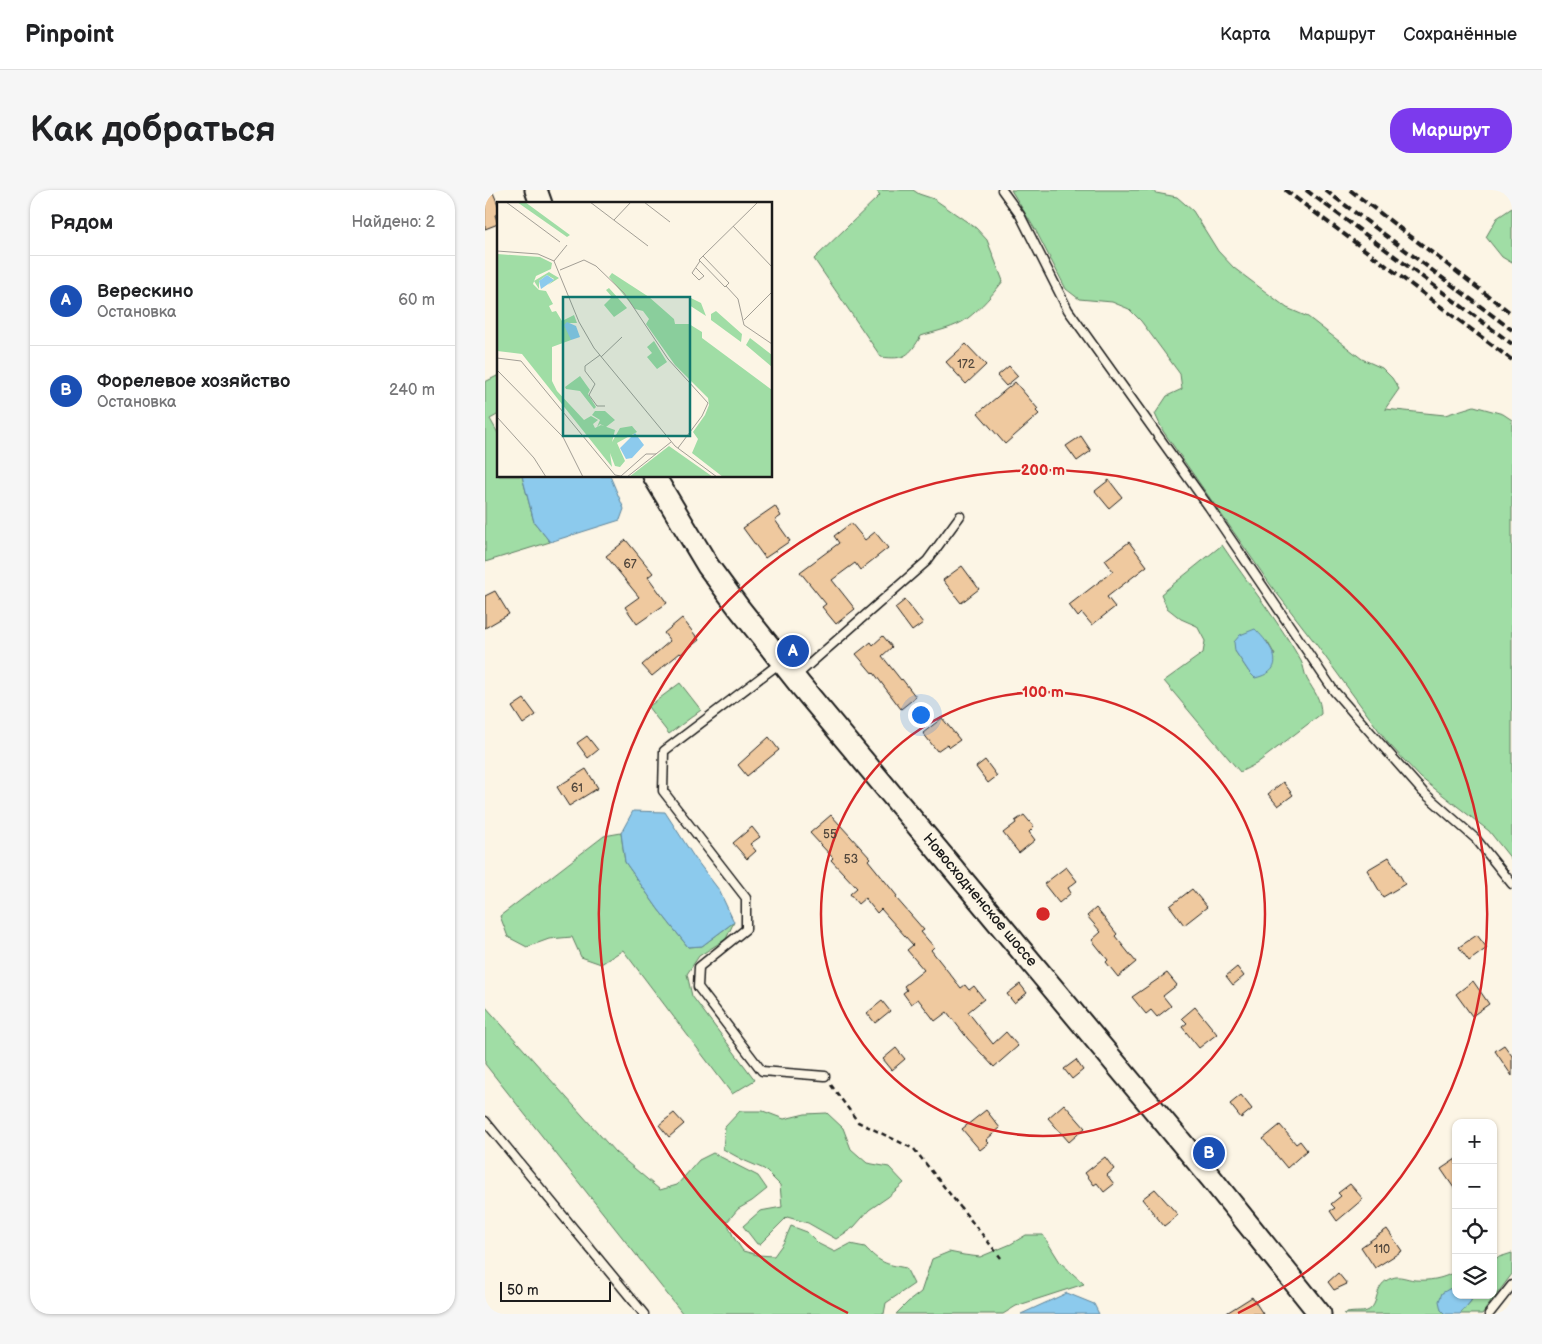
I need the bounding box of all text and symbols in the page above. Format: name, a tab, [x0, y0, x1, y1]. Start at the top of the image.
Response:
text: Pinpoint	[25, 20, 114, 49]
text: Карта	[1220, 24, 1271, 45]
text: Маршрут	[1299, 24, 1375, 45]
text: Сохранённые	[1403, 24, 1517, 45]
button: Маршрут	[1390, 108, 1512, 153]
text: Как добраться	[30, 109, 276, 152]
inset map	[497, 202, 773, 478]
text: Рядом	[50, 210, 113, 235]
text: Найдено: 2	[351, 213, 435, 232]
text: Верескино	[97, 280, 193, 303]
text: A	[61, 291, 71, 310]
text: 60 m	[398, 291, 435, 310]
text: Остановка	[97, 303, 176, 322]
house number: 172	[957, 357, 975, 372]
text: Форелевое хозяйство	[97, 370, 290, 393]
text: B	[60, 381, 72, 400]
text: 240 m	[389, 381, 435, 400]
text: Остановка	[97, 393, 176, 412]
text: 200 m	[1021, 461, 1065, 480]
house number: 67	[623, 557, 637, 572]
pin: A	[777, 632, 809, 670]
text: 100 m	[1022, 683, 1064, 702]
your location	[908, 702, 934, 728]
house number: 61	[571, 781, 583, 796]
house number: 55	[823, 827, 837, 842]
street label: Новосходненское шоссе	[919, 829, 1041, 971]
house number: 53	[844, 852, 858, 867]
centre of rings	[1034, 905, 1052, 923]
map controls	[1452, 1119, 1497, 1299]
button: +	[1452, 1119, 1497, 1164]
pin: B	[1193, 1134, 1225, 1172]
button: −	[1452, 1164, 1497, 1209]
button: locate	[1452, 1209, 1497, 1254]
house number: 110	[1374, 1242, 1390, 1257]
button: layers	[1452, 1254, 1497, 1299]
scale bar	[500, 1279, 611, 1302]
text: 50 m	[507, 1282, 539, 1299]

